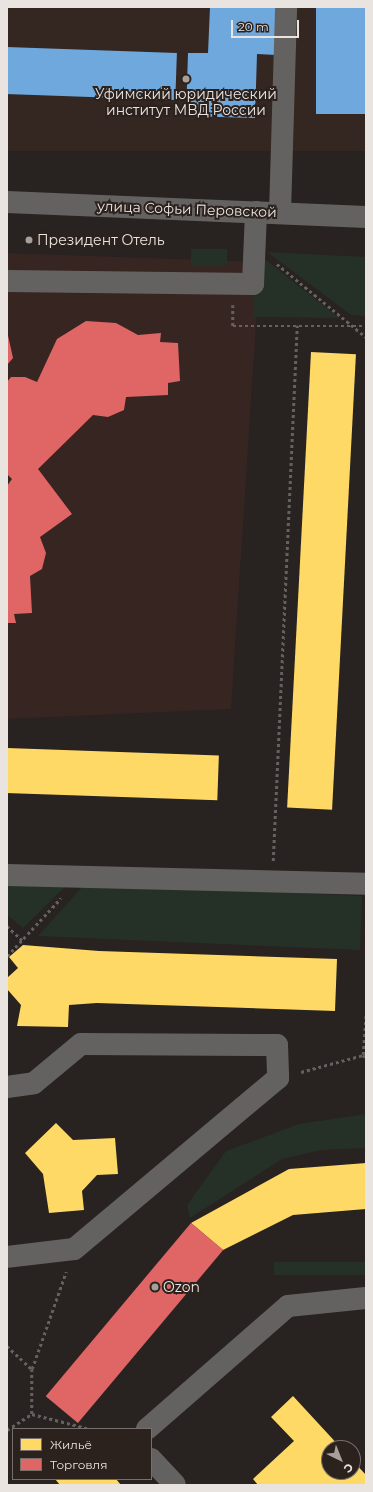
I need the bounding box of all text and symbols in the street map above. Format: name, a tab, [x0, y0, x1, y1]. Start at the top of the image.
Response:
scale bar	[233, 12, 301, 38]
text: 20 m	[238, 19, 269, 34]
marker: Уфимский юридический институт МВД России	[181, 74, 191, 84]
place label: Уфимский юридический институт МВД России	[95, 86, 277, 118]
street label: улица Софьи Перовской	[97, 197, 277, 221]
place label: Президент Отель	[37, 232, 165, 248]
marker: Президент Отель	[24, 235, 34, 245]
place label: Ozon	[163, 1279, 200, 1295]
marker: Ozon	[150, 1282, 160, 1292]
legend	[12, 1428, 152, 1480]
text: Жильё	[50, 1437, 92, 1452]
north arrow	[321, 1440, 361, 1480]
text: Торговля	[50, 1457, 107, 1472]
text: С	[341, 1460, 356, 1476]

